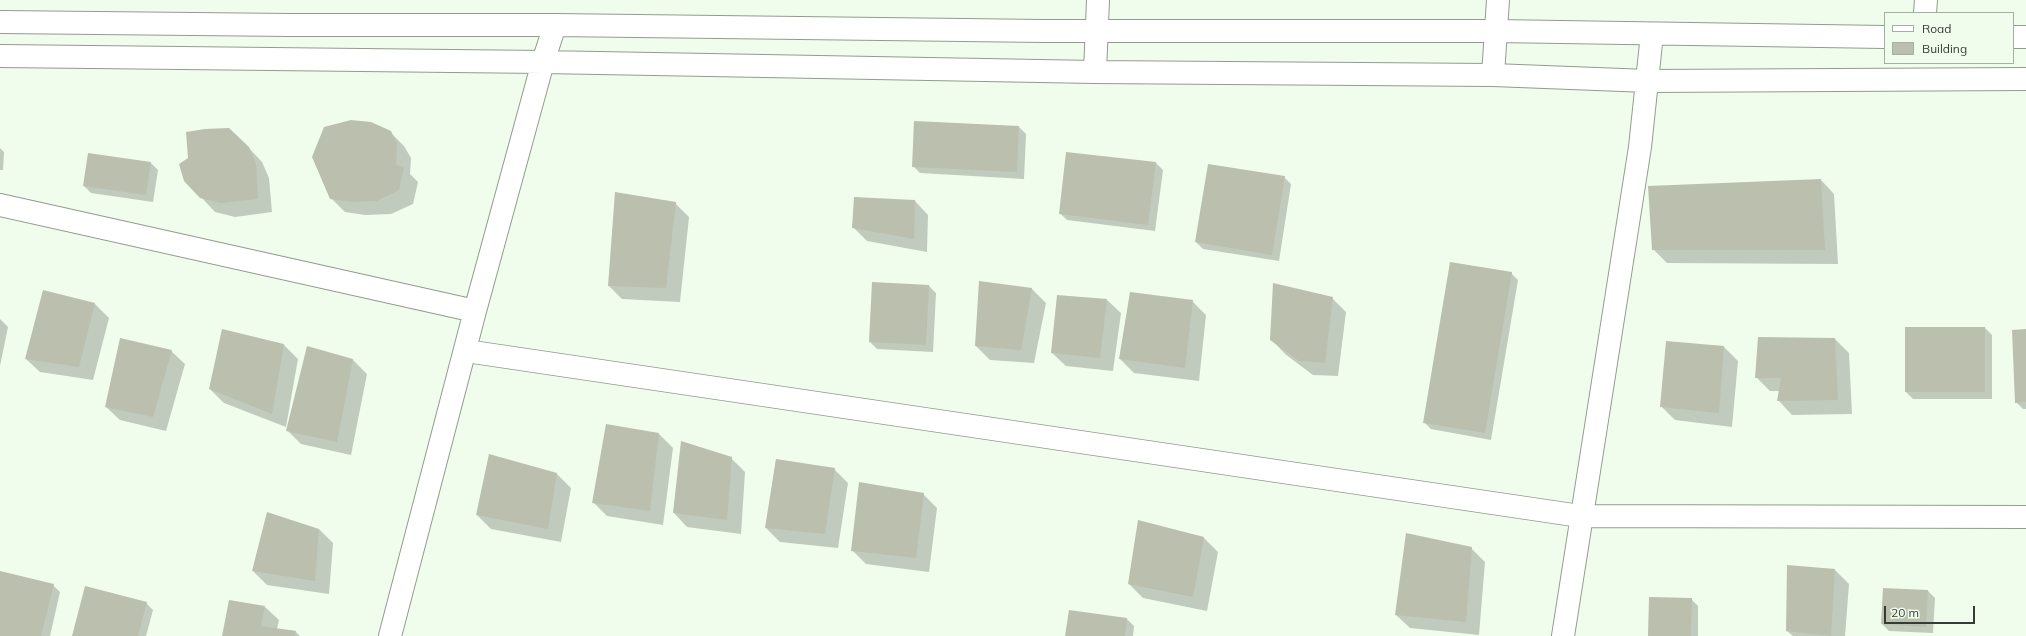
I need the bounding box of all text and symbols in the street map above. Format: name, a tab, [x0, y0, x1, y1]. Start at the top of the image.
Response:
legend	[1884, 12, 2014, 64]
text: Road	[1922, 21, 1951, 36]
text: Building	[1922, 41, 1967, 56]
scale bar	[1886, 598, 1977, 624]
text: 20 m	[1891, 605, 1919, 620]

